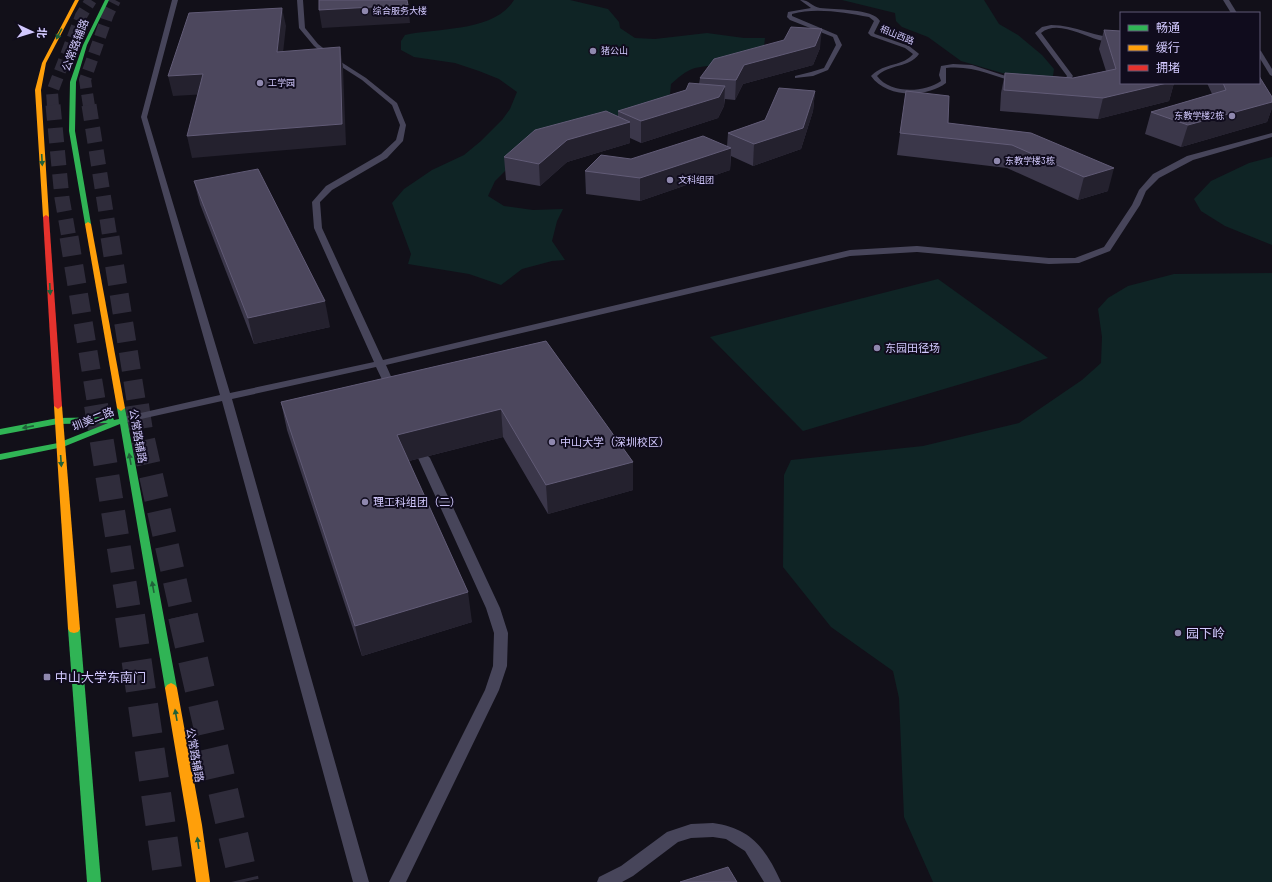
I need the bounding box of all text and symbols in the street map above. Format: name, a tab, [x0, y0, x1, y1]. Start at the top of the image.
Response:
place label: 综合服务大楼	[372, 5, 427, 16]
marker: 综合服务大楼	[360, 6, 370, 16]
north arrow	[12, 12, 52, 52]
legend	[1120, 12, 1260, 84]
street label: 公常路辅路	[59, 17, 90, 73]
text: 畅通	[1156, 20, 1180, 34]
street label: 相山西路	[878, 23, 916, 46]
text: 北	[36, 27, 49, 39]
one-way arrow	[56, 29, 62, 40]
text: 缓行	[1156, 40, 1180, 54]
place label: 猪公山	[601, 45, 628, 56]
marker: 猪公山	[588, 46, 598, 56]
text: 拥堵	[1156, 60, 1180, 74]
place label: 工学园	[268, 77, 295, 88]
marker: 工学园	[255, 78, 265, 88]
place label: 东教学楼2栋	[1174, 110, 1224, 121]
marker: 东教学楼2栋	[1227, 111, 1237, 121]
one-way arrow	[38, 154, 45, 166]
place label: 东教学楼3栋	[1005, 155, 1055, 166]
marker: 东教学楼3栋	[992, 156, 1002, 166]
place label: 文科组团	[678, 174, 714, 185]
marker: 文科组团	[665, 175, 675, 185]
one-way arrow	[46, 283, 53, 295]
place label: 东园田径场	[885, 341, 940, 354]
marker: 东园田径场	[872, 343, 882, 353]
street label: 圳美二路	[70, 404, 116, 433]
street label: 公常路辅路	[127, 408, 150, 464]
one-way arrow	[22, 424, 35, 430]
place label: 中山大学（深圳校区）	[560, 435, 670, 448]
marker: 中山大学（深圳校区）	[547, 437, 557, 447]
one-way arrow	[127, 453, 133, 465]
one-way arrow	[58, 455, 65, 467]
place label: 理工科组团（二）	[373, 495, 461, 508]
marker: 理工科组团（二）	[360, 497, 370, 507]
one-way arrow	[149, 581, 155, 593]
place label: 园下岭	[1186, 625, 1225, 641]
marker: 园下岭	[1173, 628, 1183, 638]
place label: 中山大学东南门	[55, 669, 146, 685]
marker: 中山大学东南门	[42, 672, 52, 682]
one-way arrow	[172, 709, 178, 721]
street label: 公常路辅路	[184, 727, 207, 783]
one-way arrow	[195, 837, 201, 849]

